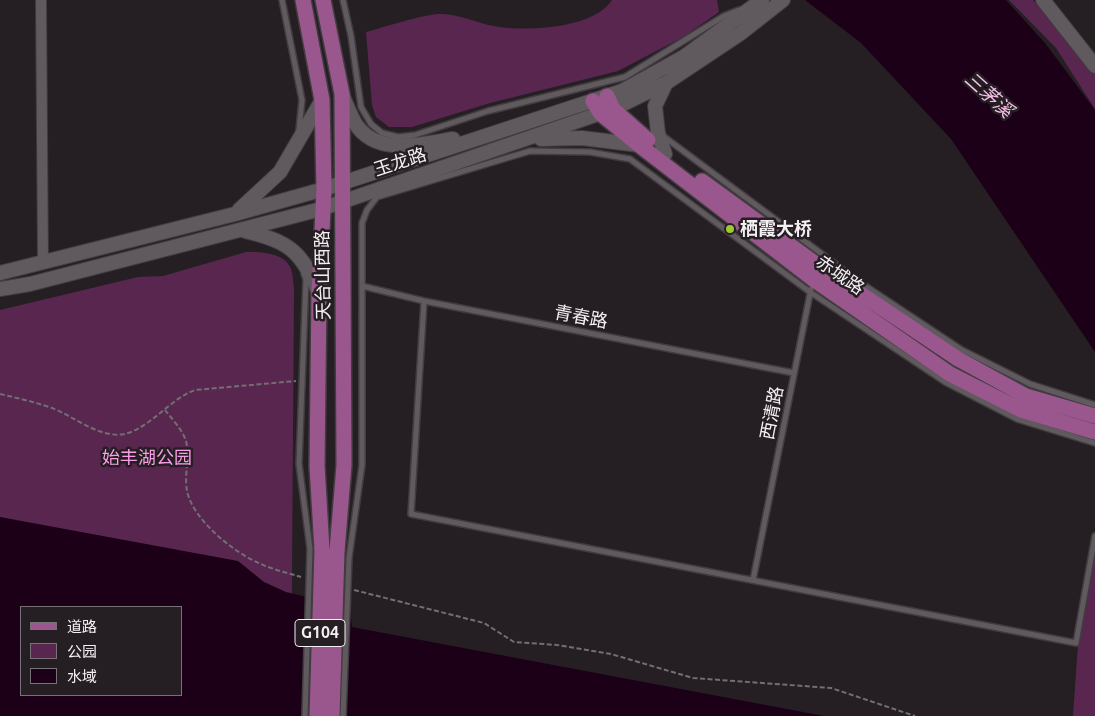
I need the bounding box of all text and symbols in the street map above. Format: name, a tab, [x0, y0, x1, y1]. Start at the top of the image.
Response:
water label: 三茅溪	[960, 67, 1018, 123]
street label: 玉龙路	[371, 143, 429, 181]
place label: 栖霞大桥	[740, 218, 812, 240]
marker: 栖霞大桥	[724, 223, 736, 235]
street label: 天台山西路	[311, 230, 335, 320]
street label: 赤城路	[812, 251, 868, 299]
street label: 青春路	[552, 301, 610, 333]
street label: 西清路	[756, 384, 788, 442]
park label: 始丰湖公园	[102, 447, 192, 469]
legend	[20, 606, 182, 696]
text: 道路	[67, 618, 97, 635]
road number: G104	[295, 620, 345, 646]
text: 公园	[67, 643, 97, 660]
text: 水域	[67, 668, 97, 685]

